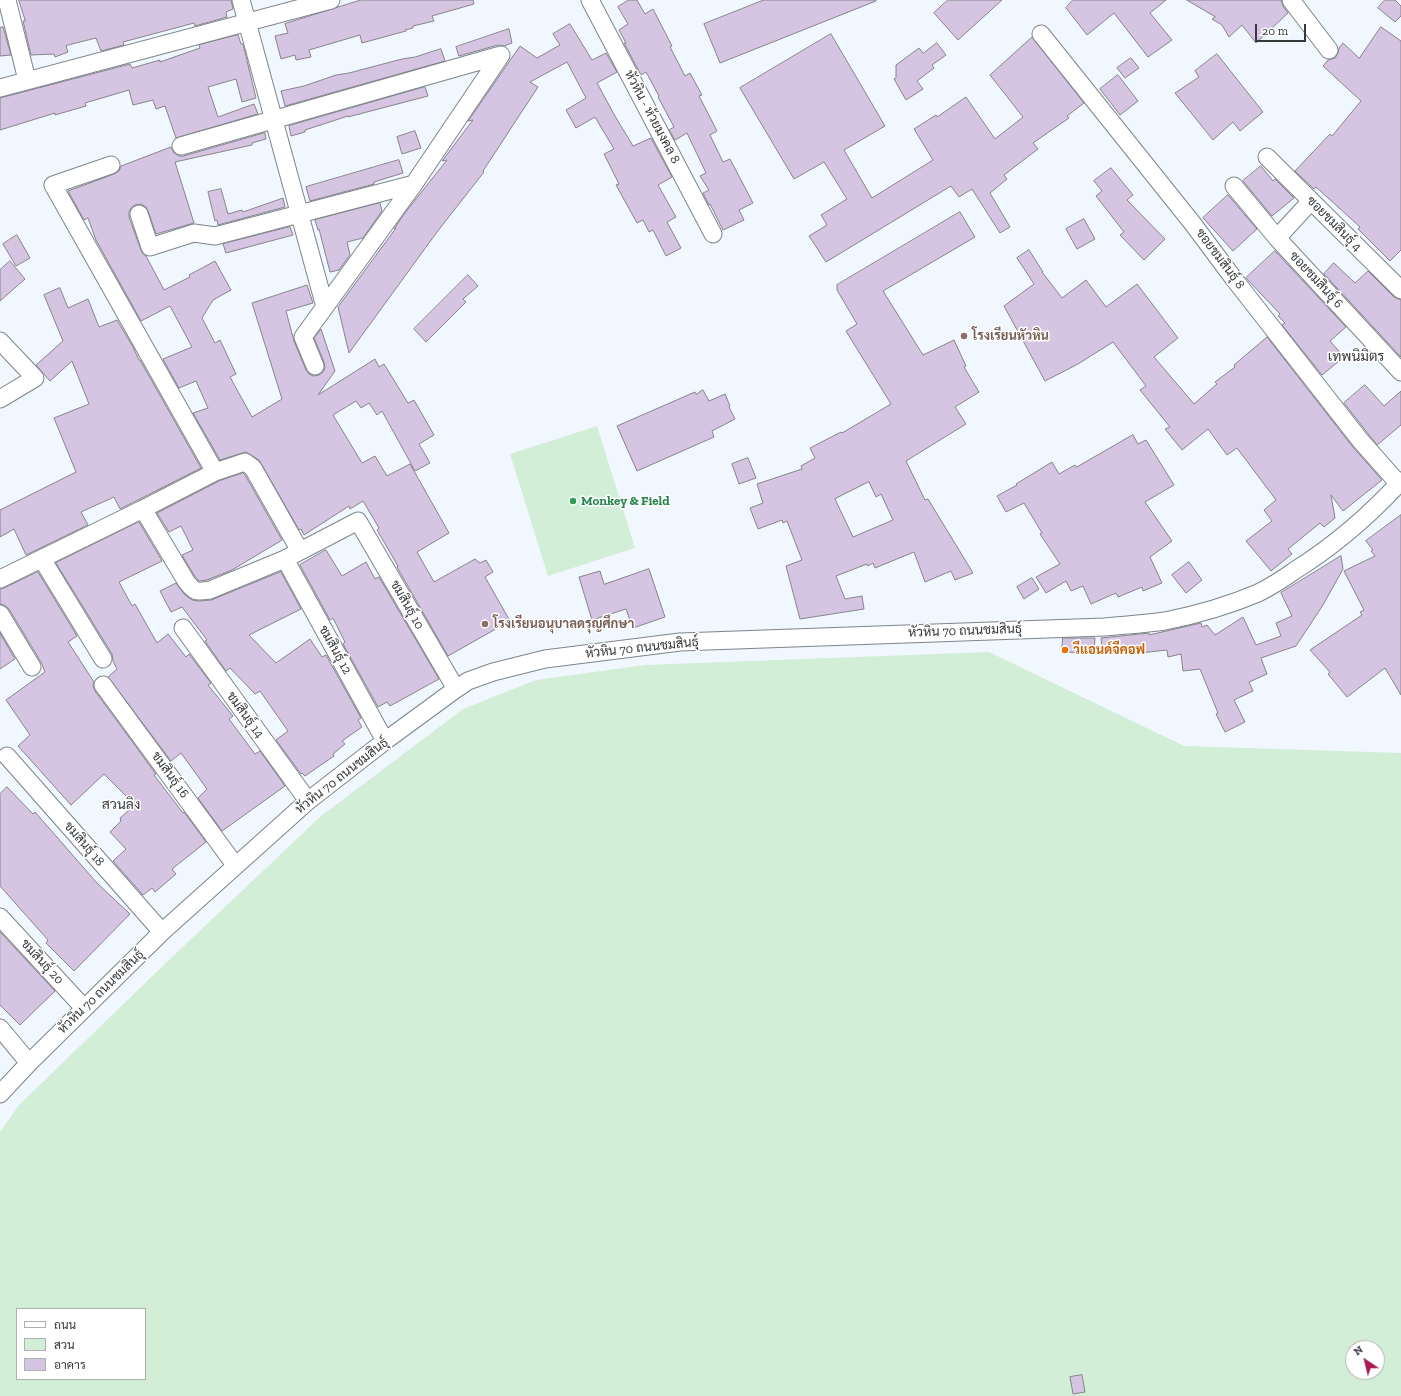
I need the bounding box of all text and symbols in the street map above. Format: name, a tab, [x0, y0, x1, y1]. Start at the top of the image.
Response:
scale bar	[1257, 16, 1308, 42]
text: 20 m	[1262, 24, 1288, 38]
street label: หัวหิน - ห้วยมงคล 8	[621, 68, 683, 166]
street label: ซอยชมสินธุ์ 4	[1303, 193, 1365, 255]
street label: ซอยชมสินธุ์ 8	[1192, 226, 1248, 292]
street label: ซอยชมสินธุ์ 6	[1286, 248, 1346, 312]
place label: โรงเรียนหัวหิน	[972, 328, 1049, 344]
marker: โรงเรียนหัวหิน	[959, 331, 969, 341]
district label: เทพนิมิตร	[1328, 349, 1384, 365]
place label: Monkey & Field	[581, 493, 670, 509]
marker: Monkey & Field	[568, 496, 578, 506]
street label: ชมสินธุ์ 10	[387, 578, 427, 632]
place label: โรงเรียนอนุบาลดรุญศึกษา	[493, 616, 634, 632]
marker: โรงเรียนอนุบาลดรุญศึกษา	[480, 619, 490, 629]
street label: หัวหิน 70 ถนนชมสินธุ์	[908, 621, 1022, 641]
street label: ชมสินธุ์ 12	[315, 623, 355, 677]
street label: หัวหิน 70 ถนนชมสินธุ์	[585, 634, 699, 662]
place label: วีแอนด์จีคอฟ	[1073, 642, 1145, 658]
marker: วีแอนด์จีคอฟ	[1060, 645, 1070, 655]
street label: ชมสินธุ์ 14	[223, 689, 267, 741]
street label: หัวหิน 70 ถนนชมสินธุ์	[292, 735, 392, 817]
street label: ชมสินธุ์ 16	[148, 749, 192, 801]
district label: สวนลิง	[102, 797, 140, 813]
street label: ชมสินธุ์ 18	[61, 819, 107, 869]
street label: ชมสินธุ์ 20	[17, 936, 67, 988]
street label: หัวหิน 70 ถนนชมสินธุ์	[55, 947, 147, 1037]
legend	[16, 1308, 146, 1380]
text: ถนน	[54, 1318, 76, 1332]
text: สวน	[54, 1338, 75, 1352]
north arrow	[1345, 1340, 1385, 1380]
text: N	[1351, 1343, 1366, 1358]
text: อาคาร	[54, 1358, 86, 1372]

